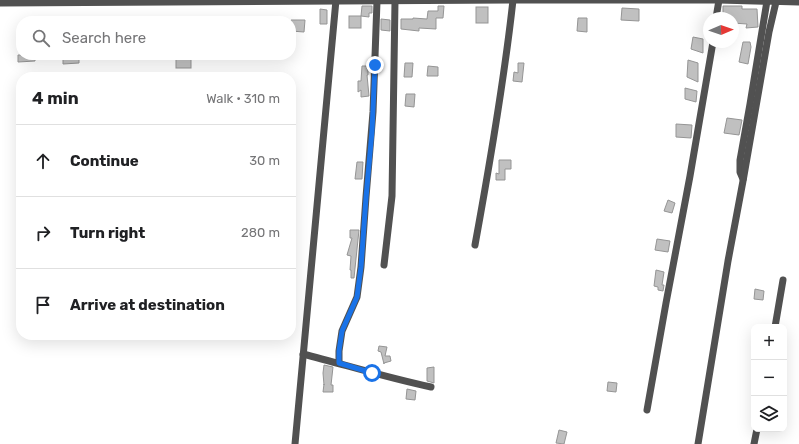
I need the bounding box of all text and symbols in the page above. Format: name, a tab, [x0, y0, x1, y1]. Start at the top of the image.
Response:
north arrow	[703, 12, 739, 48]
search box	[16, 16, 296, 60]
icon: search	[30, 27, 52, 49]
text: Search here	[62, 29, 146, 47]
route end	[366, 56, 384, 74]
text: 4 min	[32, 88, 79, 108]
text: Walk · 310 m	[206, 91, 280, 106]
icon: ahead	[32, 150, 54, 172]
text: Continue	[70, 152, 139, 170]
text: 30 m	[249, 153, 280, 168]
icon: right	[32, 222, 54, 244]
text: Turn right	[70, 224, 145, 242]
text: 280 m	[241, 225, 280, 240]
icon: arrive	[32, 294, 54, 316]
text: Arrive at destination	[70, 296, 225, 314]
map controls	[751, 324, 787, 432]
button: +	[751, 324, 787, 360]
button: −	[751, 360, 787, 396]
route start	[363, 364, 381, 382]
button: layers	[751, 396, 787, 432]

